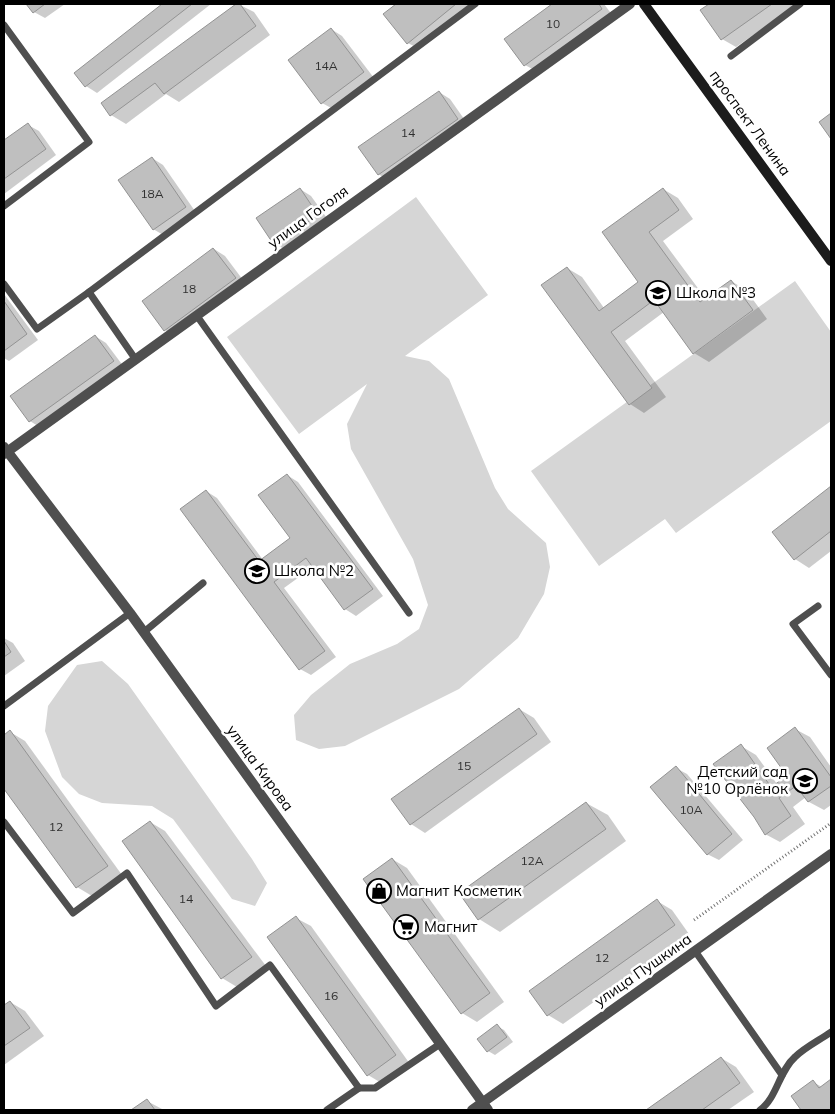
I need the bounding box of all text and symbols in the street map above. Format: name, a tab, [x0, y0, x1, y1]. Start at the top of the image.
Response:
house number: 10	[546, 16, 560, 31]
house number: 14А	[314, 58, 338, 73]
street label: проспект Ленина	[706, 66, 795, 179]
house number: 14	[401, 125, 415, 140]
street label: улица Гоголя	[264, 181, 352, 252]
house number: 18А	[140, 186, 164, 201]
school or university icon: Школа №3	[645, 280, 671, 306]
house number: 18	[182, 281, 196, 296]
place label: Школа №3	[676, 283, 756, 302]
school or university icon: Школа №2	[244, 558, 270, 584]
place label: Школа №2	[274, 561, 354, 580]
street label: улица Кирова	[223, 721, 298, 814]
house number: 15	[457, 758, 471, 773]
place label: Детский сад №10 Орлёнок	[686, 762, 789, 798]
school or university icon: Детский сад №10 Орлёнок	[792, 768, 818, 794]
house number: 10А	[679, 802, 703, 817]
house number: 12	[49, 819, 63, 834]
house number: 12А	[520, 853, 544, 868]
shop icon: Магнит Косметик	[366, 878, 392, 904]
place label: Магнит Косметик	[396, 881, 523, 900]
house number: 14	[179, 891, 193, 906]
supermarket icon: Магнит	[393, 914, 419, 940]
place label: Магнит	[424, 917, 478, 936]
street label: улица Пушкина	[590, 929, 695, 1010]
house number: 12	[595, 950, 609, 965]
house number: 16	[324, 988, 338, 1003]

